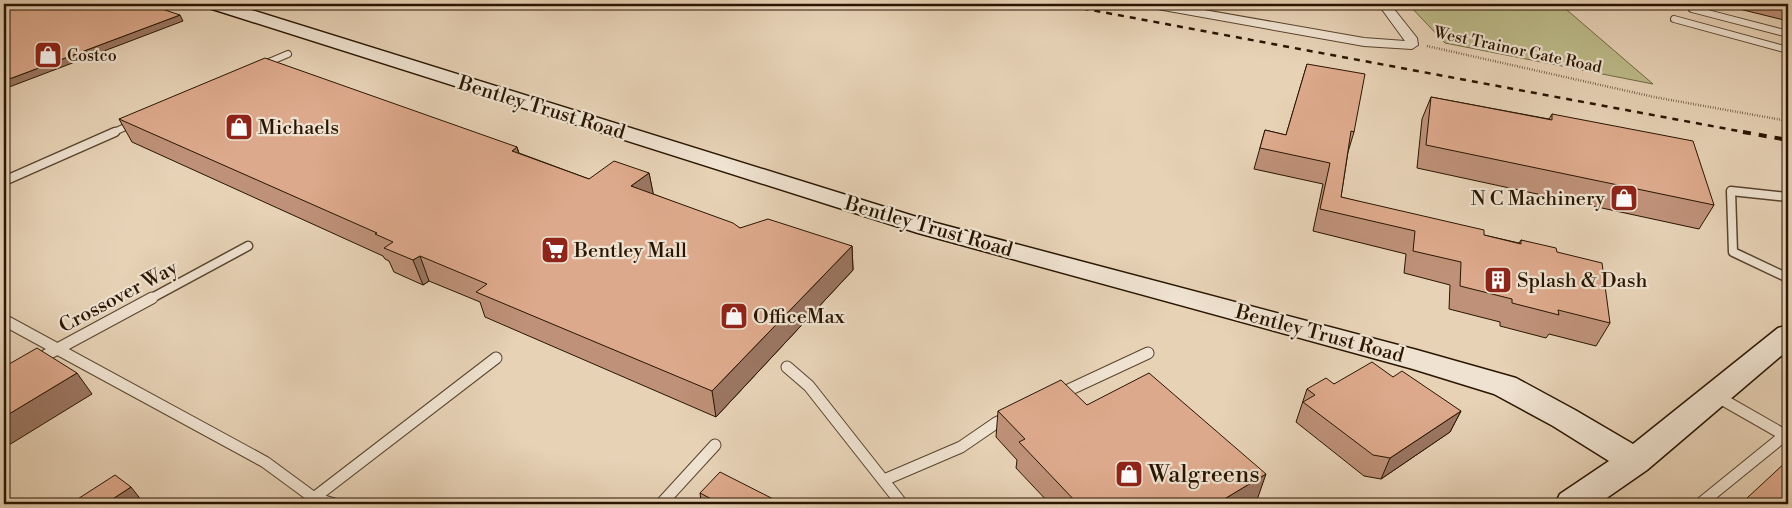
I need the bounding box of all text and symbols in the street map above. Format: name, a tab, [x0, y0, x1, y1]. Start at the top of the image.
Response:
street label: West Trainor Gate Road	[1431, 22, 1604, 78]
shop icon: Costco	[33, 40, 63, 70]
place label: Costco	[67, 46, 117, 66]
street label: Bentley Trust Road	[454, 71, 629, 146]
shop icon: Michaels	[224, 112, 254, 142]
place label: Michaels	[258, 116, 339, 141]
shop icon: N C Machinery	[1609, 183, 1639, 213]
place label: N C Machinery	[1471, 187, 1605, 212]
street label: Bentley Trust Road	[841, 191, 1016, 264]
supermarket icon: Bentley Mall	[540, 235, 570, 265]
place label: Bentley Mall	[573, 239, 687, 264]
street label: Crossover Way	[55, 255, 183, 339]
building icon: Splash & Dash	[1483, 265, 1513, 295]
place label: Splash & Dash	[1517, 269, 1647, 294]
street label: Bentley Trust Road	[1232, 300, 1407, 369]
shop icon: OfficeMax	[719, 301, 749, 331]
place label: OfficeMax	[753, 305, 846, 330]
shop icon: Walgreens	[1114, 459, 1144, 489]
place label: Walgreens	[1147, 460, 1260, 490]

